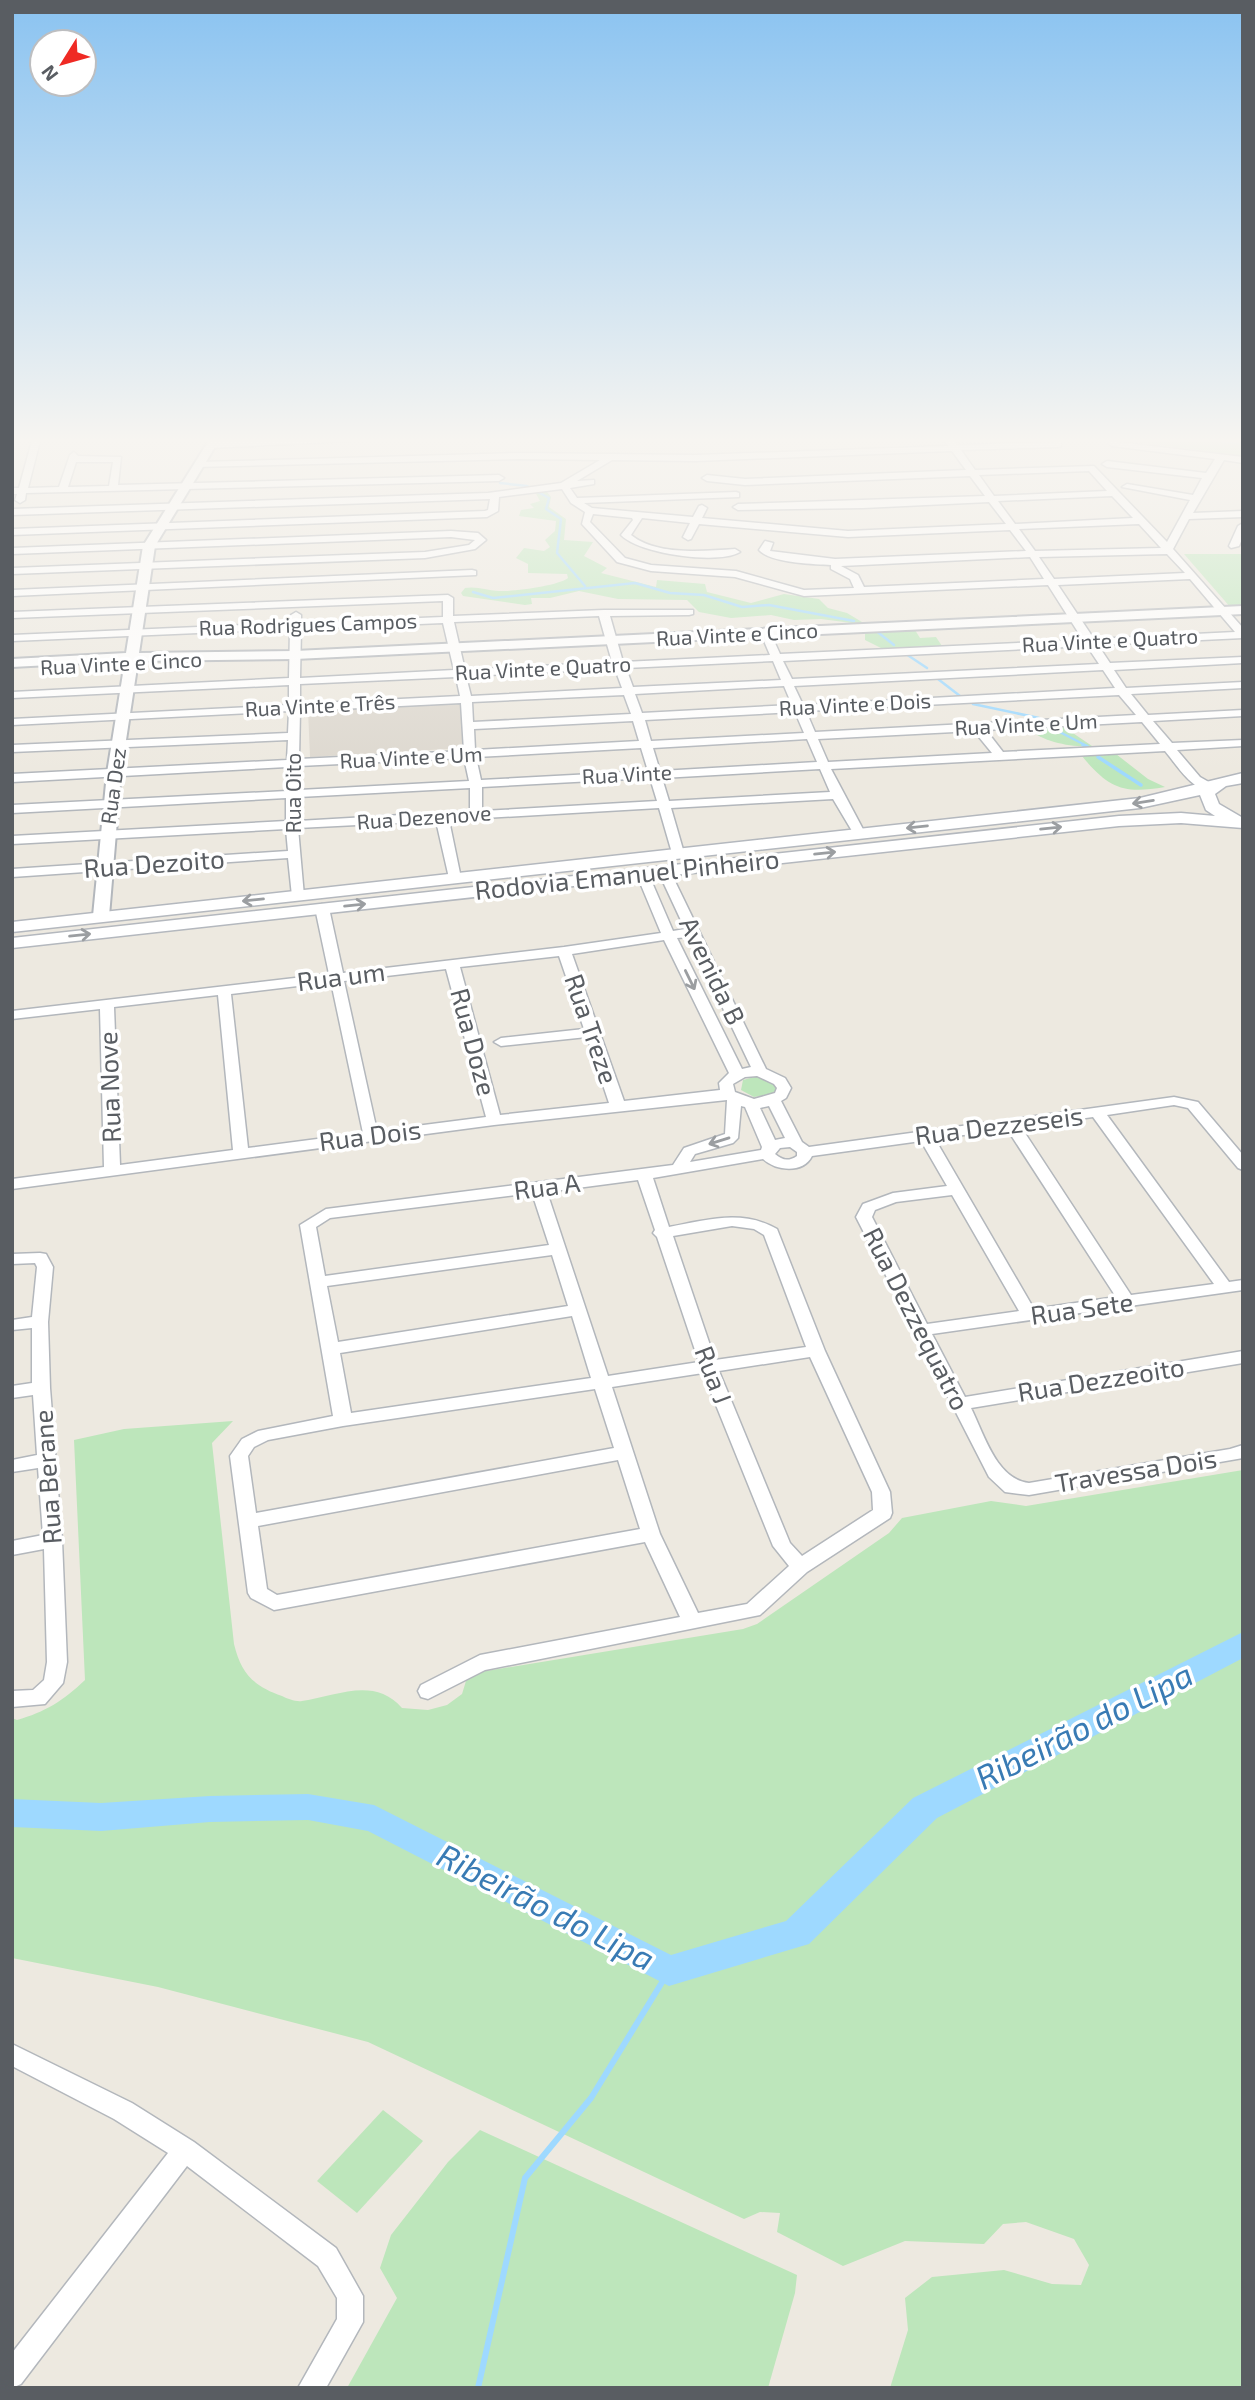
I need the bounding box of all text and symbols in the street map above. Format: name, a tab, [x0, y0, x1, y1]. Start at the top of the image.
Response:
north arrow	[28, 28, 98, 98]
text: N	[36, 61, 62, 86]
street label: Rua Rodrigues Campos	[198, 607, 418, 640]
street label: Rua Vinte e Cinco	[655, 617, 819, 650]
street label: Rua Vinte e Quatro	[1021, 622, 1199, 658]
street label: Rua Vinte e Cinco	[39, 646, 203, 679]
street label: Rua Vinte e Quatro	[454, 650, 632, 686]
street label: Rua Vinte e Dois	[778, 687, 932, 720]
street label: Rua Vinte e Três	[244, 688, 396, 721]
street label: Rua Vinte e Um	[954, 707, 1098, 740]
street label: Rua Vinte e Um	[339, 740, 483, 773]
street label: Rua Dez	[95, 746, 130, 826]
street label: Rua Oito	[280, 753, 305, 833]
street label: Rua Vinte	[581, 759, 673, 788]
one-way arrow	[1132, 796, 1155, 809]
street label: Rua Dezenove	[356, 799, 492, 834]
one-way arrow	[906, 821, 929, 834]
one-way arrow	[1039, 822, 1062, 835]
street label: Rua Dezoito	[82, 842, 225, 883]
street label: Rodovia Emanuel Pinheiro	[473, 842, 781, 905]
one-way arrow	[813, 846, 835, 859]
one-way arrow	[242, 894, 264, 907]
one-way arrow	[343, 898, 366, 911]
street label: Avenida B	[674, 911, 753, 1029]
one-way arrow	[68, 928, 91, 941]
street label: Rua um	[295, 955, 387, 996]
street label: Rua Treze	[559, 969, 626, 1088]
one-way arrow	[684, 969, 698, 990]
street label: Rua Doze	[445, 984, 504, 1099]
street label: Rua Nove	[91, 1031, 126, 1143]
street label: Rua Dezzeseis	[913, 1099, 1085, 1150]
street label: Rua Dois	[317, 1113, 423, 1156]
one-way arrow	[708, 1136, 730, 1149]
street label: Rua A	[512, 1166, 582, 1205]
street label: Rua Dezzequatro	[858, 1222, 977, 1415]
street label: Rua Sete	[1028, 1285, 1135, 1330]
street label: Rua J	[689, 1341, 739, 1408]
street label: Rua Dezzeoito	[1015, 1350, 1186, 1407]
street label: Rua Berane	[26, 1409, 67, 1545]
street label: Travessa Dois	[1053, 1441, 1219, 1498]
water label: Ribeirão do Lipa	[968, 1653, 1199, 1797]
water label: Ribeirão do Lipa	[431, 1834, 662, 1978]

